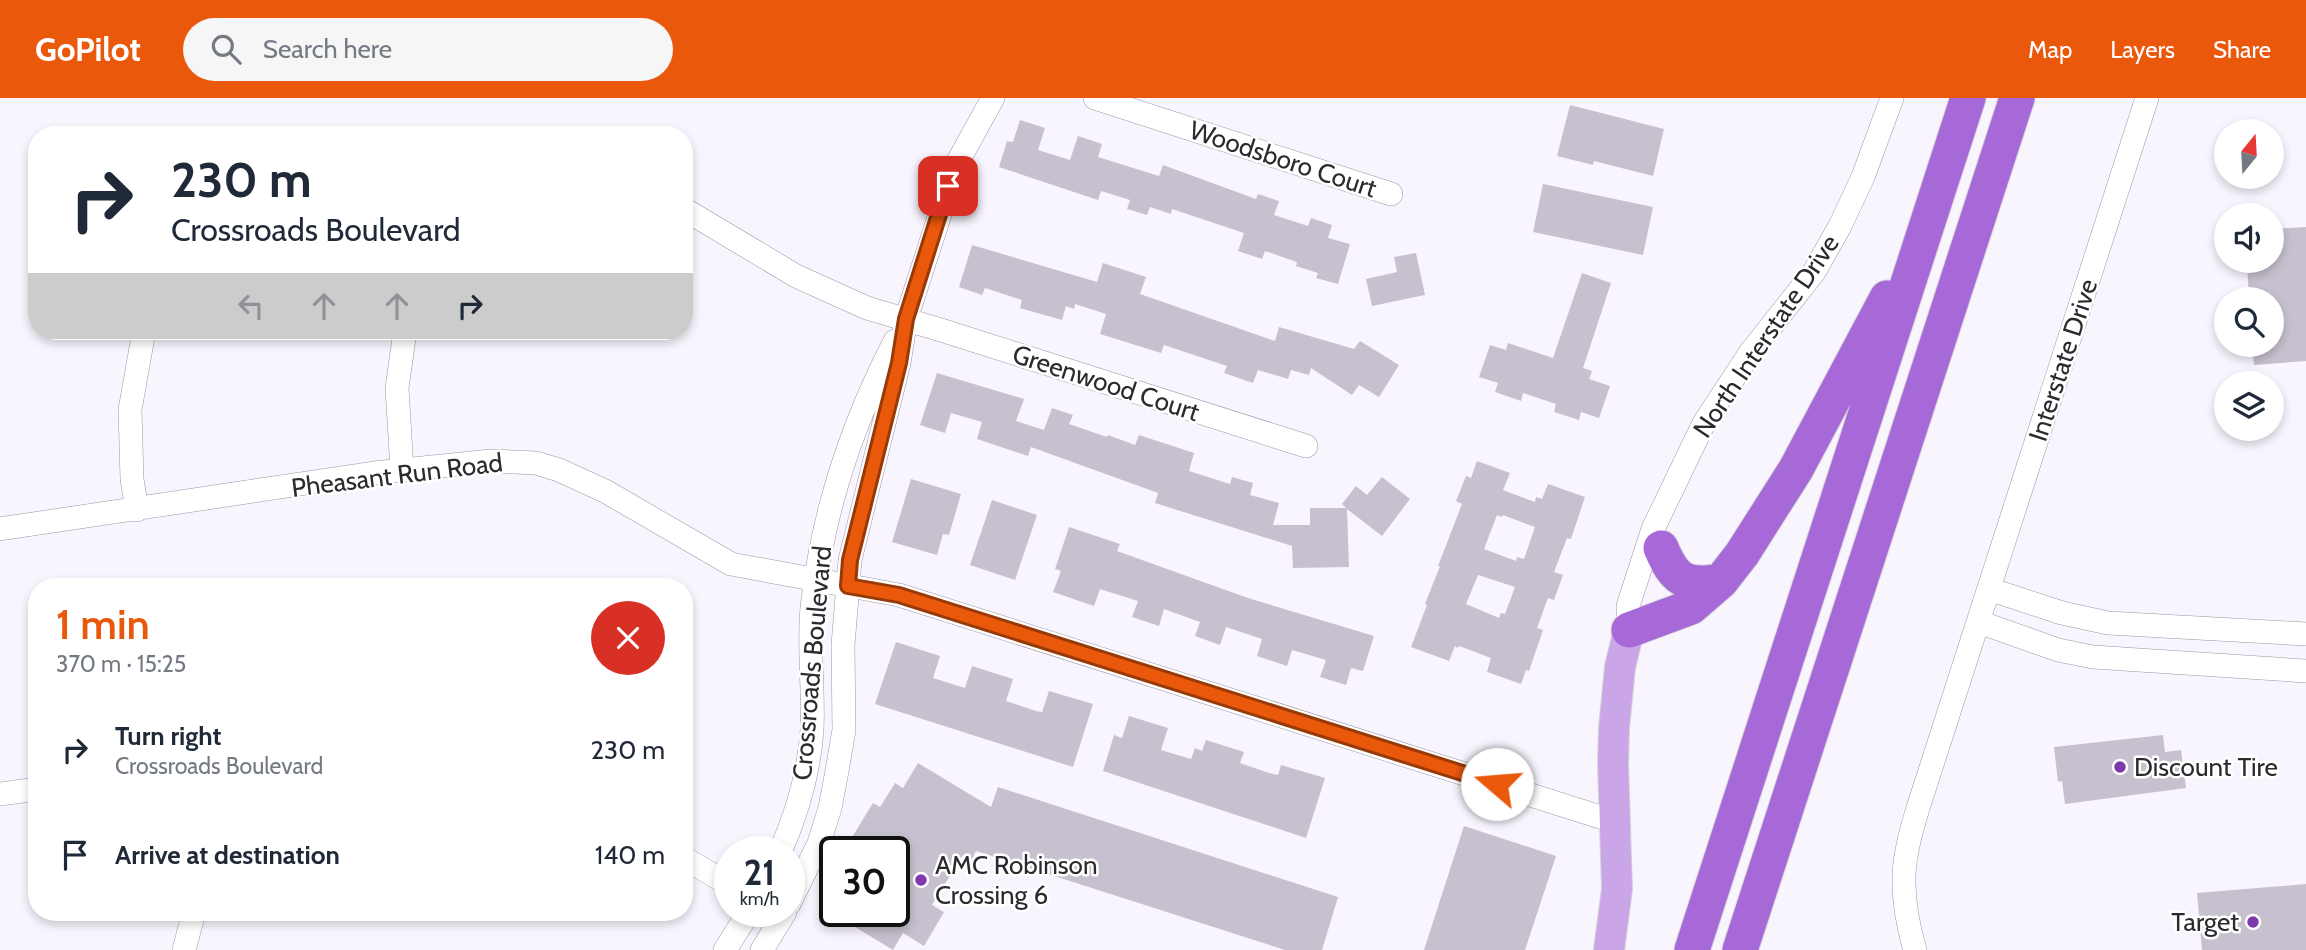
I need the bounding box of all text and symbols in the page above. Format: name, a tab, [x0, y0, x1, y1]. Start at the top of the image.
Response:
search box	[183, 18, 673, 81]
text: GoPilot	[35, 29, 141, 69]
icon: search	[207, 30, 245, 68]
text: Search here	[263, 33, 392, 65]
text: Map	[2028, 35, 2072, 64]
text: Layers	[2110, 35, 2175, 64]
text: Share	[2213, 35, 2271, 64]
street label: Woodsboro Court	[1185, 114, 1381, 204]
north arrow	[2214, 119, 2284, 189]
map controls	[2214, 119, 2284, 441]
text: 230 m	[171, 150, 312, 209]
icon: right	[56, 154, 147, 245]
pin	[918, 156, 978, 216]
icon: arrive	[929, 167, 967, 205]
button: sound	[2214, 203, 2284, 273]
text: Crossroads Boulevard	[171, 210, 461, 249]
street label: North Interstate Drive	[1686, 228, 1846, 444]
street label: Interstate Drive	[2022, 275, 2104, 445]
icon: left	[232, 287, 270, 325]
icon: ahead	[305, 287, 343, 325]
icon: ahead	[378, 287, 416, 325]
icon: right	[451, 287, 489, 325]
button: search	[2214, 287, 2284, 357]
street label: Greenwood Court	[1009, 338, 1204, 428]
button: layers	[2214, 371, 2284, 441]
street label: Pheasant Run Road	[290, 446, 504, 504]
street label: Crossroads Boulevard	[786, 544, 838, 782]
text: 1 min	[56, 598, 150, 650]
button: close	[591, 601, 665, 675]
text: 370 m · 15:25	[56, 650, 186, 678]
text: Turn right	[115, 720, 221, 752]
icon: right	[56, 731, 94, 769]
text: 230 m	[591, 734, 665, 766]
position arrow	[1460, 747, 1534, 821]
place label: Discount Tire	[2134, 751, 2278, 783]
text: Crossroads Boulevard	[115, 752, 323, 780]
marker: Discount Tire	[2112, 759, 2128, 775]
icon: arrive	[56, 836, 94, 874]
speed limit sign: 30	[819, 836, 910, 927]
text: Arrive at destination	[115, 839, 340, 871]
text: 140 m	[595, 839, 665, 871]
place label: AMC Robinson Crossing 6	[935, 849, 1097, 911]
text: 21	[744, 851, 775, 894]
marker: AMC Robinson Crossing 6	[913, 872, 929, 888]
text: km/h	[740, 888, 779, 910]
place label: Target	[2171, 906, 2239, 938]
marker: Target	[2245, 914, 2261, 930]

